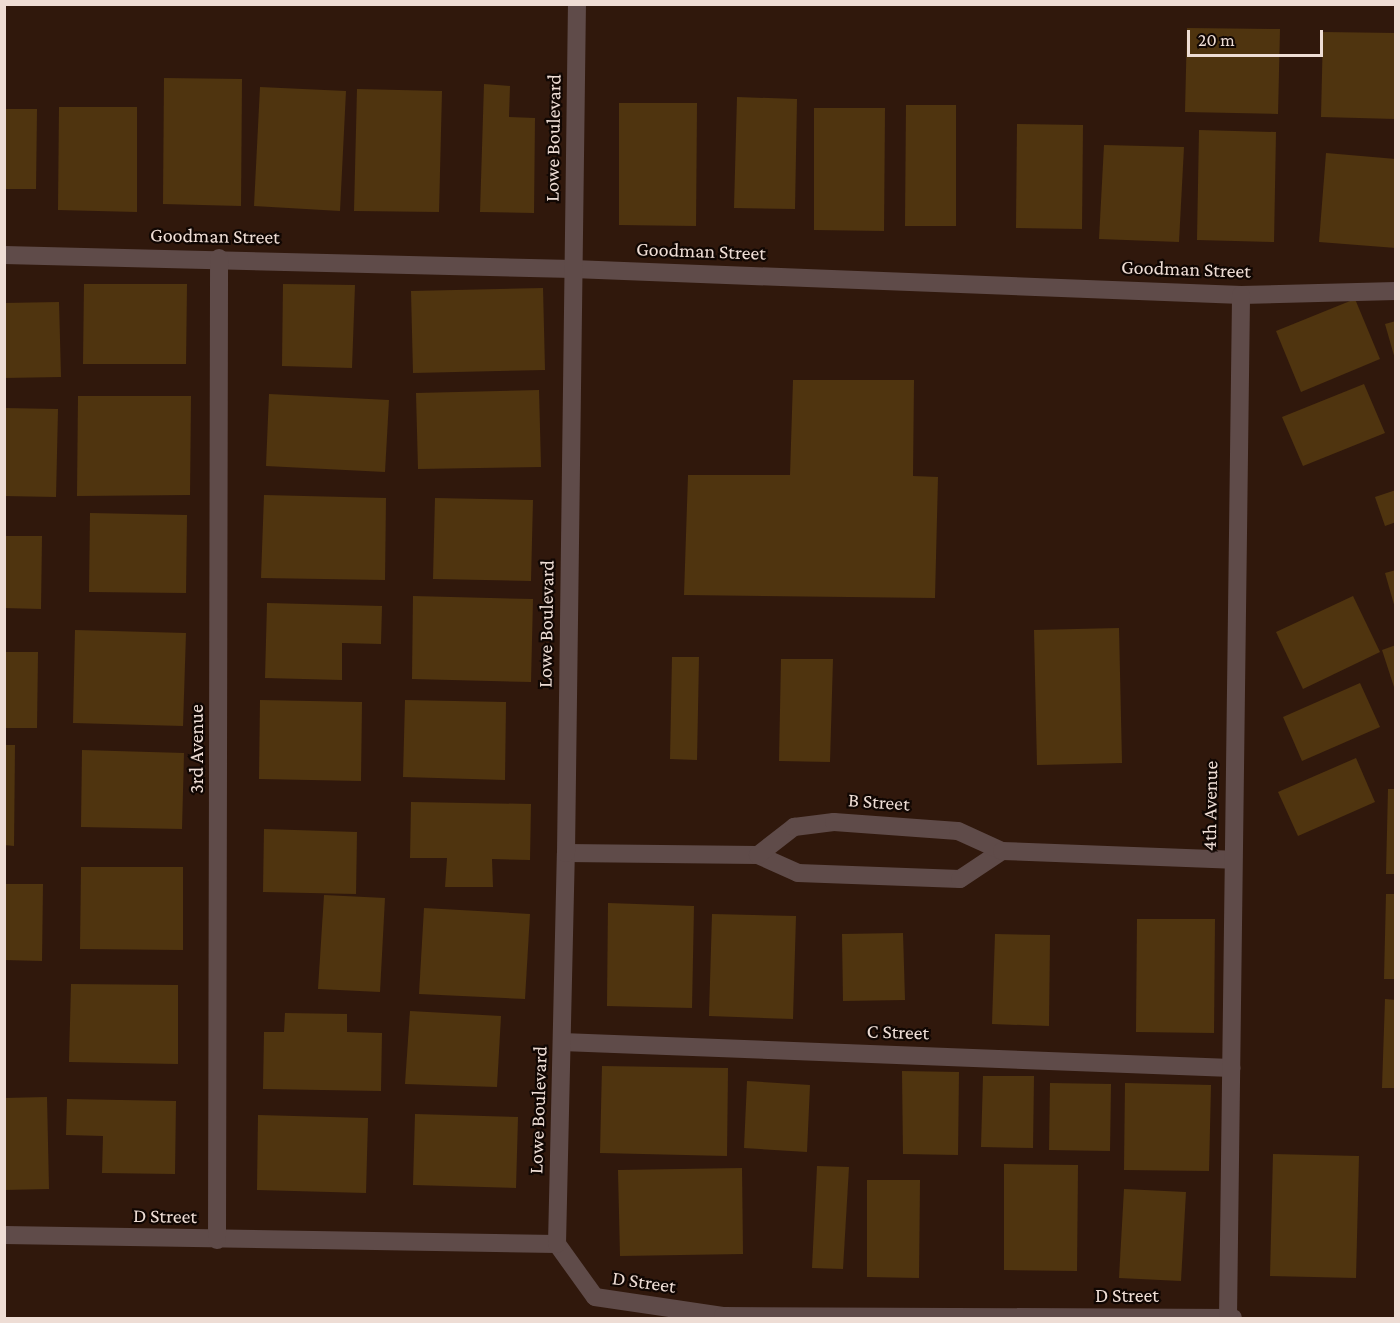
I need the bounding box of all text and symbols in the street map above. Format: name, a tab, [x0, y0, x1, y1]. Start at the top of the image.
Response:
scale bar	[1190, 18, 1326, 56]
text: 20 m	[1198, 30, 1235, 50]
street label: Lowe Boulevard	[540, 74, 566, 202]
street label: Goodman Street	[150, 223, 280, 249]
street label: Goodman Street	[636, 237, 766, 265]
street label: Goodman Street	[1121, 255, 1251, 283]
street label: Lowe Boulevard	[533, 560, 559, 688]
street label: 3rd Avenue	[184, 704, 208, 794]
street label: 4th Avenue	[1197, 761, 1223, 851]
street label: B Street	[847, 788, 911, 816]
street label: C Street	[866, 1019, 930, 1045]
street label: Lowe Boulevard	[524, 1046, 552, 1174]
street label: D Street	[133, 1203, 197, 1229]
street label: D Street	[611, 1266, 677, 1298]
street label: D Street	[1095, 1283, 1159, 1307]

